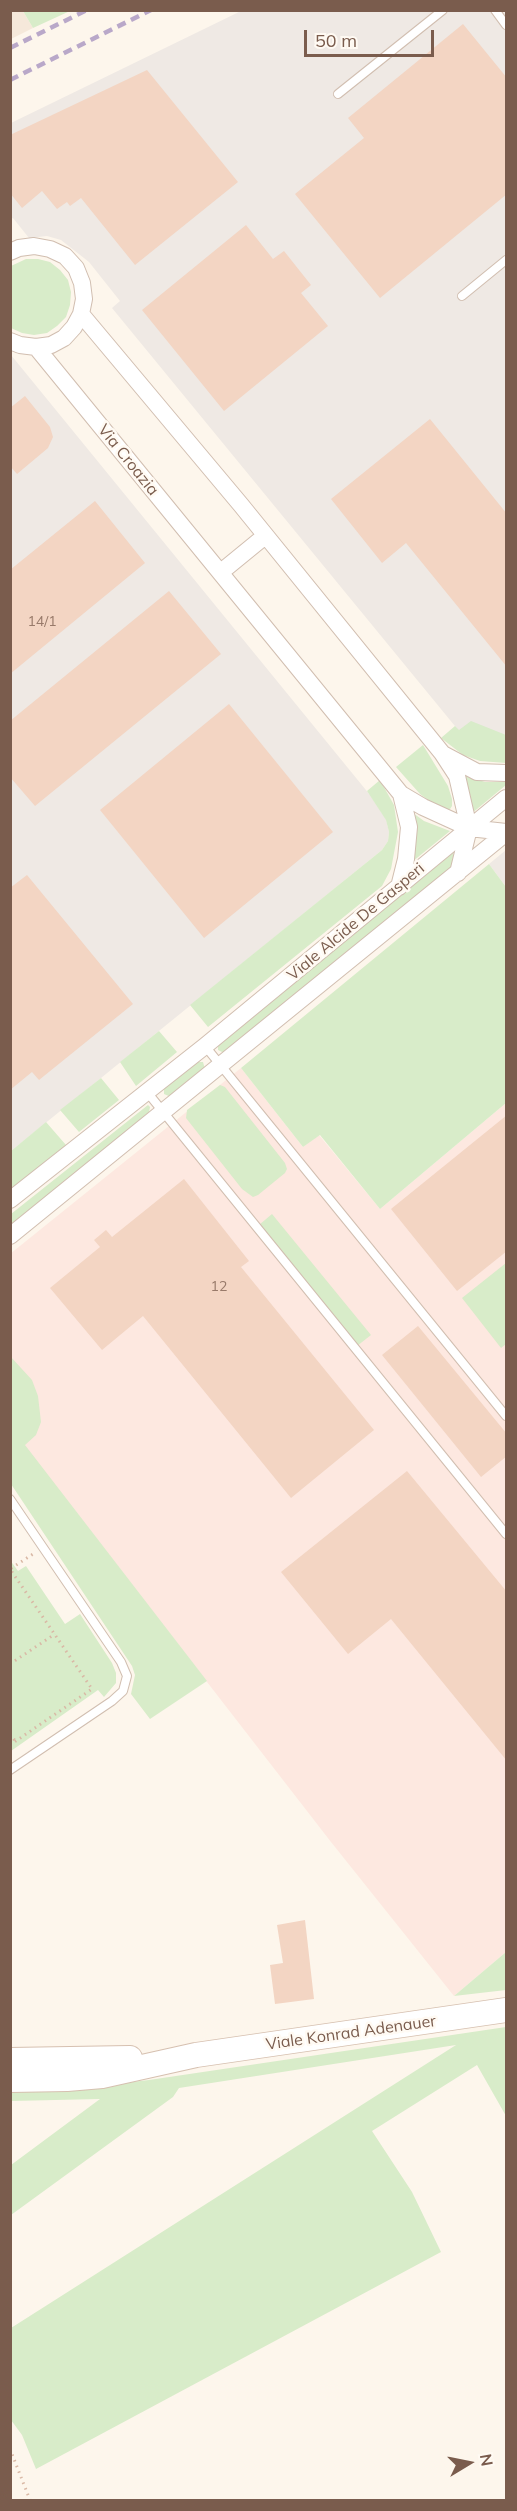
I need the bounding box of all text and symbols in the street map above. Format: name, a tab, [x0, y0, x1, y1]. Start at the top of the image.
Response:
scale bar	[307, 18, 438, 56]
text: 50 m	[315, 29, 357, 52]
street label: Via Croazia	[94, 421, 162, 499]
house number: 14/1	[27, 614, 57, 630]
street label: Viale Alcide De Gasperi	[284, 859, 428, 985]
house number: 12	[211, 1279, 227, 1295]
street label: Viale Konrad Adenauer	[265, 2012, 437, 2054]
north arrow	[439, 2433, 499, 2493]
text: N	[476, 2452, 498, 2468]

